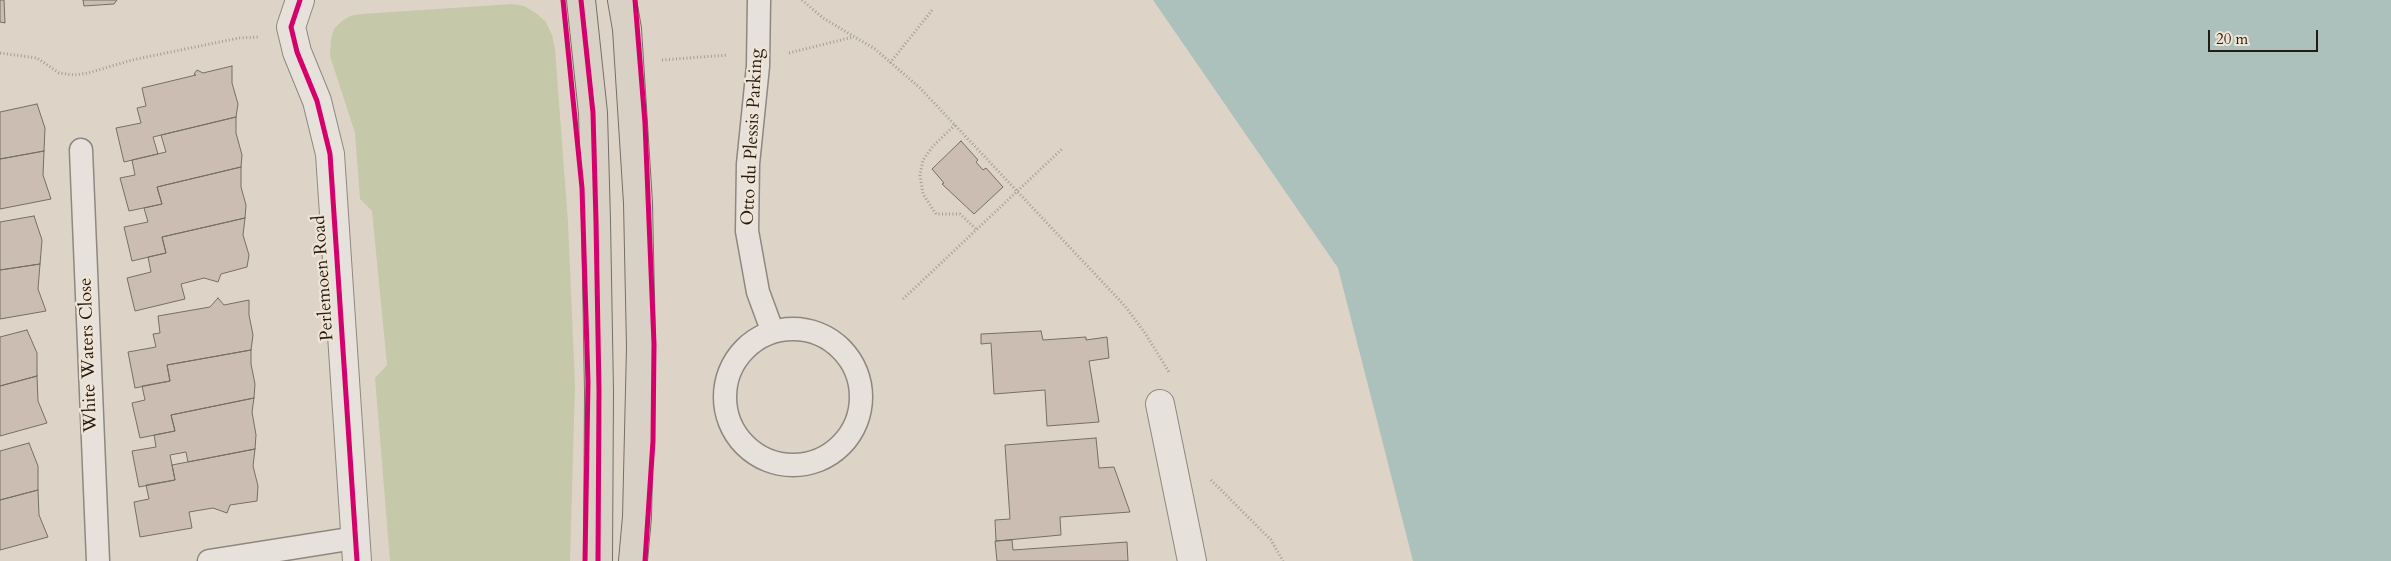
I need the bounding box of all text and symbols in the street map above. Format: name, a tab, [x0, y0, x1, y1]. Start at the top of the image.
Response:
scale bar	[2211, 20, 2321, 52]
text: 20 m	[2216, 29, 2248, 49]
street label: Otto du Plessis Parking	[738, 48, 768, 226]
street label: Perlemoen Road	[309, 214, 339, 342]
street label: White Waters Close	[76, 277, 102, 433]

